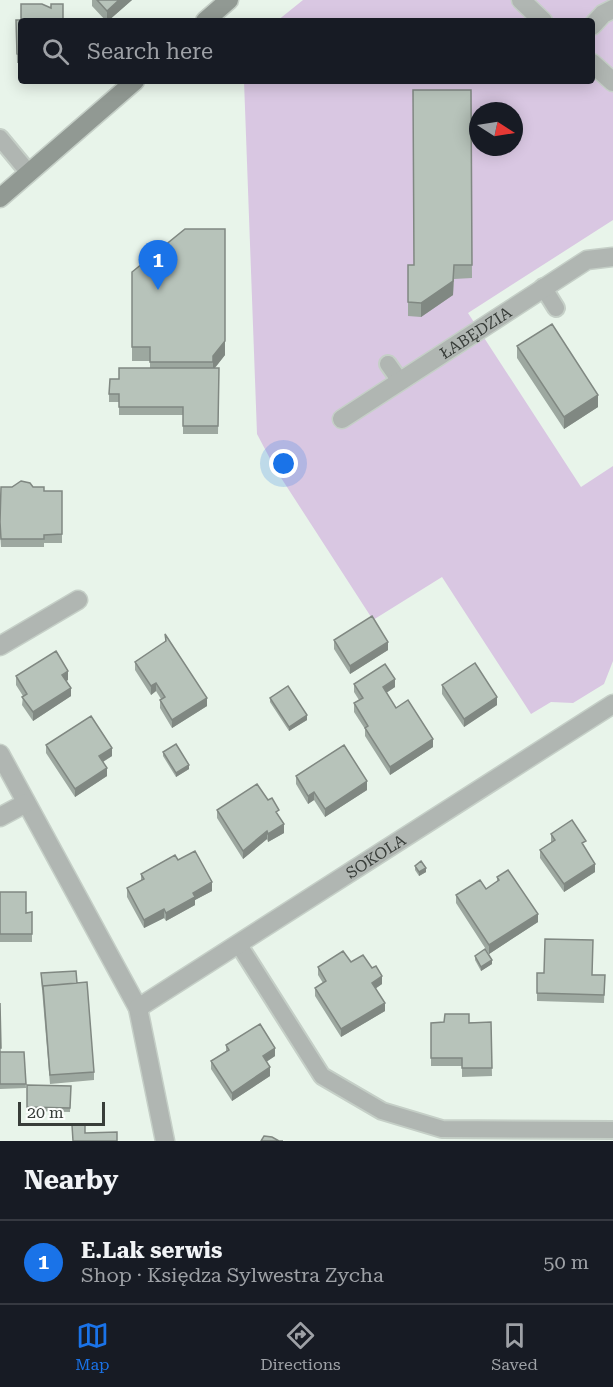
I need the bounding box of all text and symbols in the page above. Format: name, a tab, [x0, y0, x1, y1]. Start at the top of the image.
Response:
search box	[18, 18, 595, 84]
icon: search	[39, 35, 72, 68]
text: Search here	[87, 39, 213, 64]
north arrow	[469, 102, 523, 156]
pin: 1	[138, 240, 178, 290]
street label: ŁABĘDZIA	[436, 302, 515, 363]
your location	[269, 449, 298, 478]
street label: SOKOLA	[342, 829, 410, 882]
scale bar	[18, 1099, 105, 1126]
text: 20 m	[27, 1103, 64, 1122]
text: Nearby	[24, 1165, 118, 1195]
text: E.Lak serwis	[81, 1238, 222, 1263]
text: 1	[38, 1250, 49, 1274]
text: 50 m	[543, 1250, 589, 1274]
text: Shop · Księdza Sylwestra Zycha	[81, 1263, 384, 1287]
tab: Map	[75, 1319, 110, 1374]
tab: Directions	[260, 1319, 341, 1374]
tab: Saved	[491, 1319, 538, 1374]

